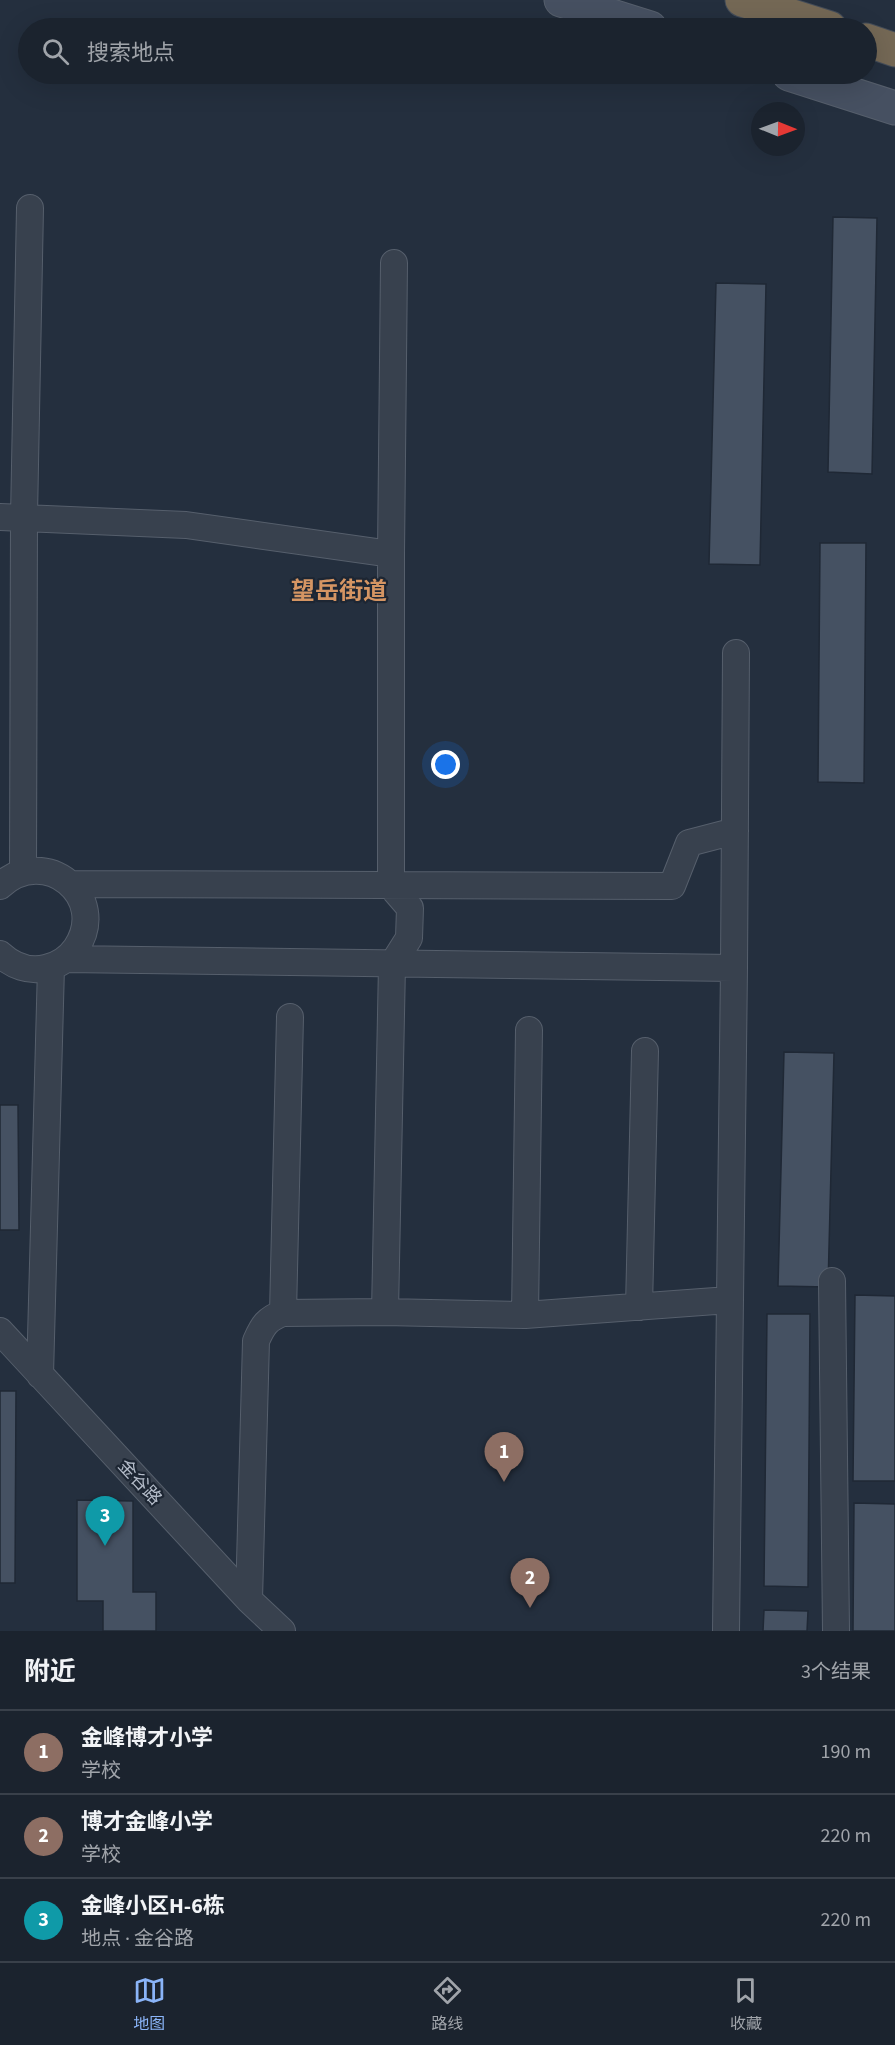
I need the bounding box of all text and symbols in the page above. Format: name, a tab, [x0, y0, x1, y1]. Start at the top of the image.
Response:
search box	[18, 18, 877, 84]
icon: search	[39, 35, 72, 68]
text: 搜索地点	[87, 37, 175, 69]
north arrow	[751, 102, 805, 156]
district label: 望岳街道	[291, 574, 387, 609]
your location	[431, 750, 460, 779]
pin: 1	[484, 1432, 524, 1482]
street label: 金谷路	[112, 1454, 167, 1511]
pin: 3	[86, 1496, 124, 1546]
pin: 2	[510, 1558, 550, 1608]
text: 附近	[24, 1653, 76, 1690]
text: 3个结果	[801, 1658, 871, 1686]
text: 金峰博才小学	[81, 1722, 213, 1754]
text: 1	[38, 1738, 49, 1766]
text: 190 m	[821, 1738, 871, 1766]
text: 学校	[81, 1757, 121, 1785]
text: 博才金峰小学	[81, 1806, 213, 1838]
text: 2	[38, 1822, 49, 1850]
text: 220 m	[821, 1822, 871, 1850]
text: 学校	[81, 1841, 121, 1869]
text: 金峰小区H-6栋	[81, 1890, 225, 1922]
text: 3	[38, 1906, 49, 1934]
text: 220 m	[821, 1906, 871, 1934]
text: 地点 · 金谷路	[81, 1925, 194, 1953]
tab: 地图	[133, 1974, 166, 2035]
tab: 路线	[431, 1974, 464, 2035]
tab: 收藏	[729, 1974, 762, 2035]

